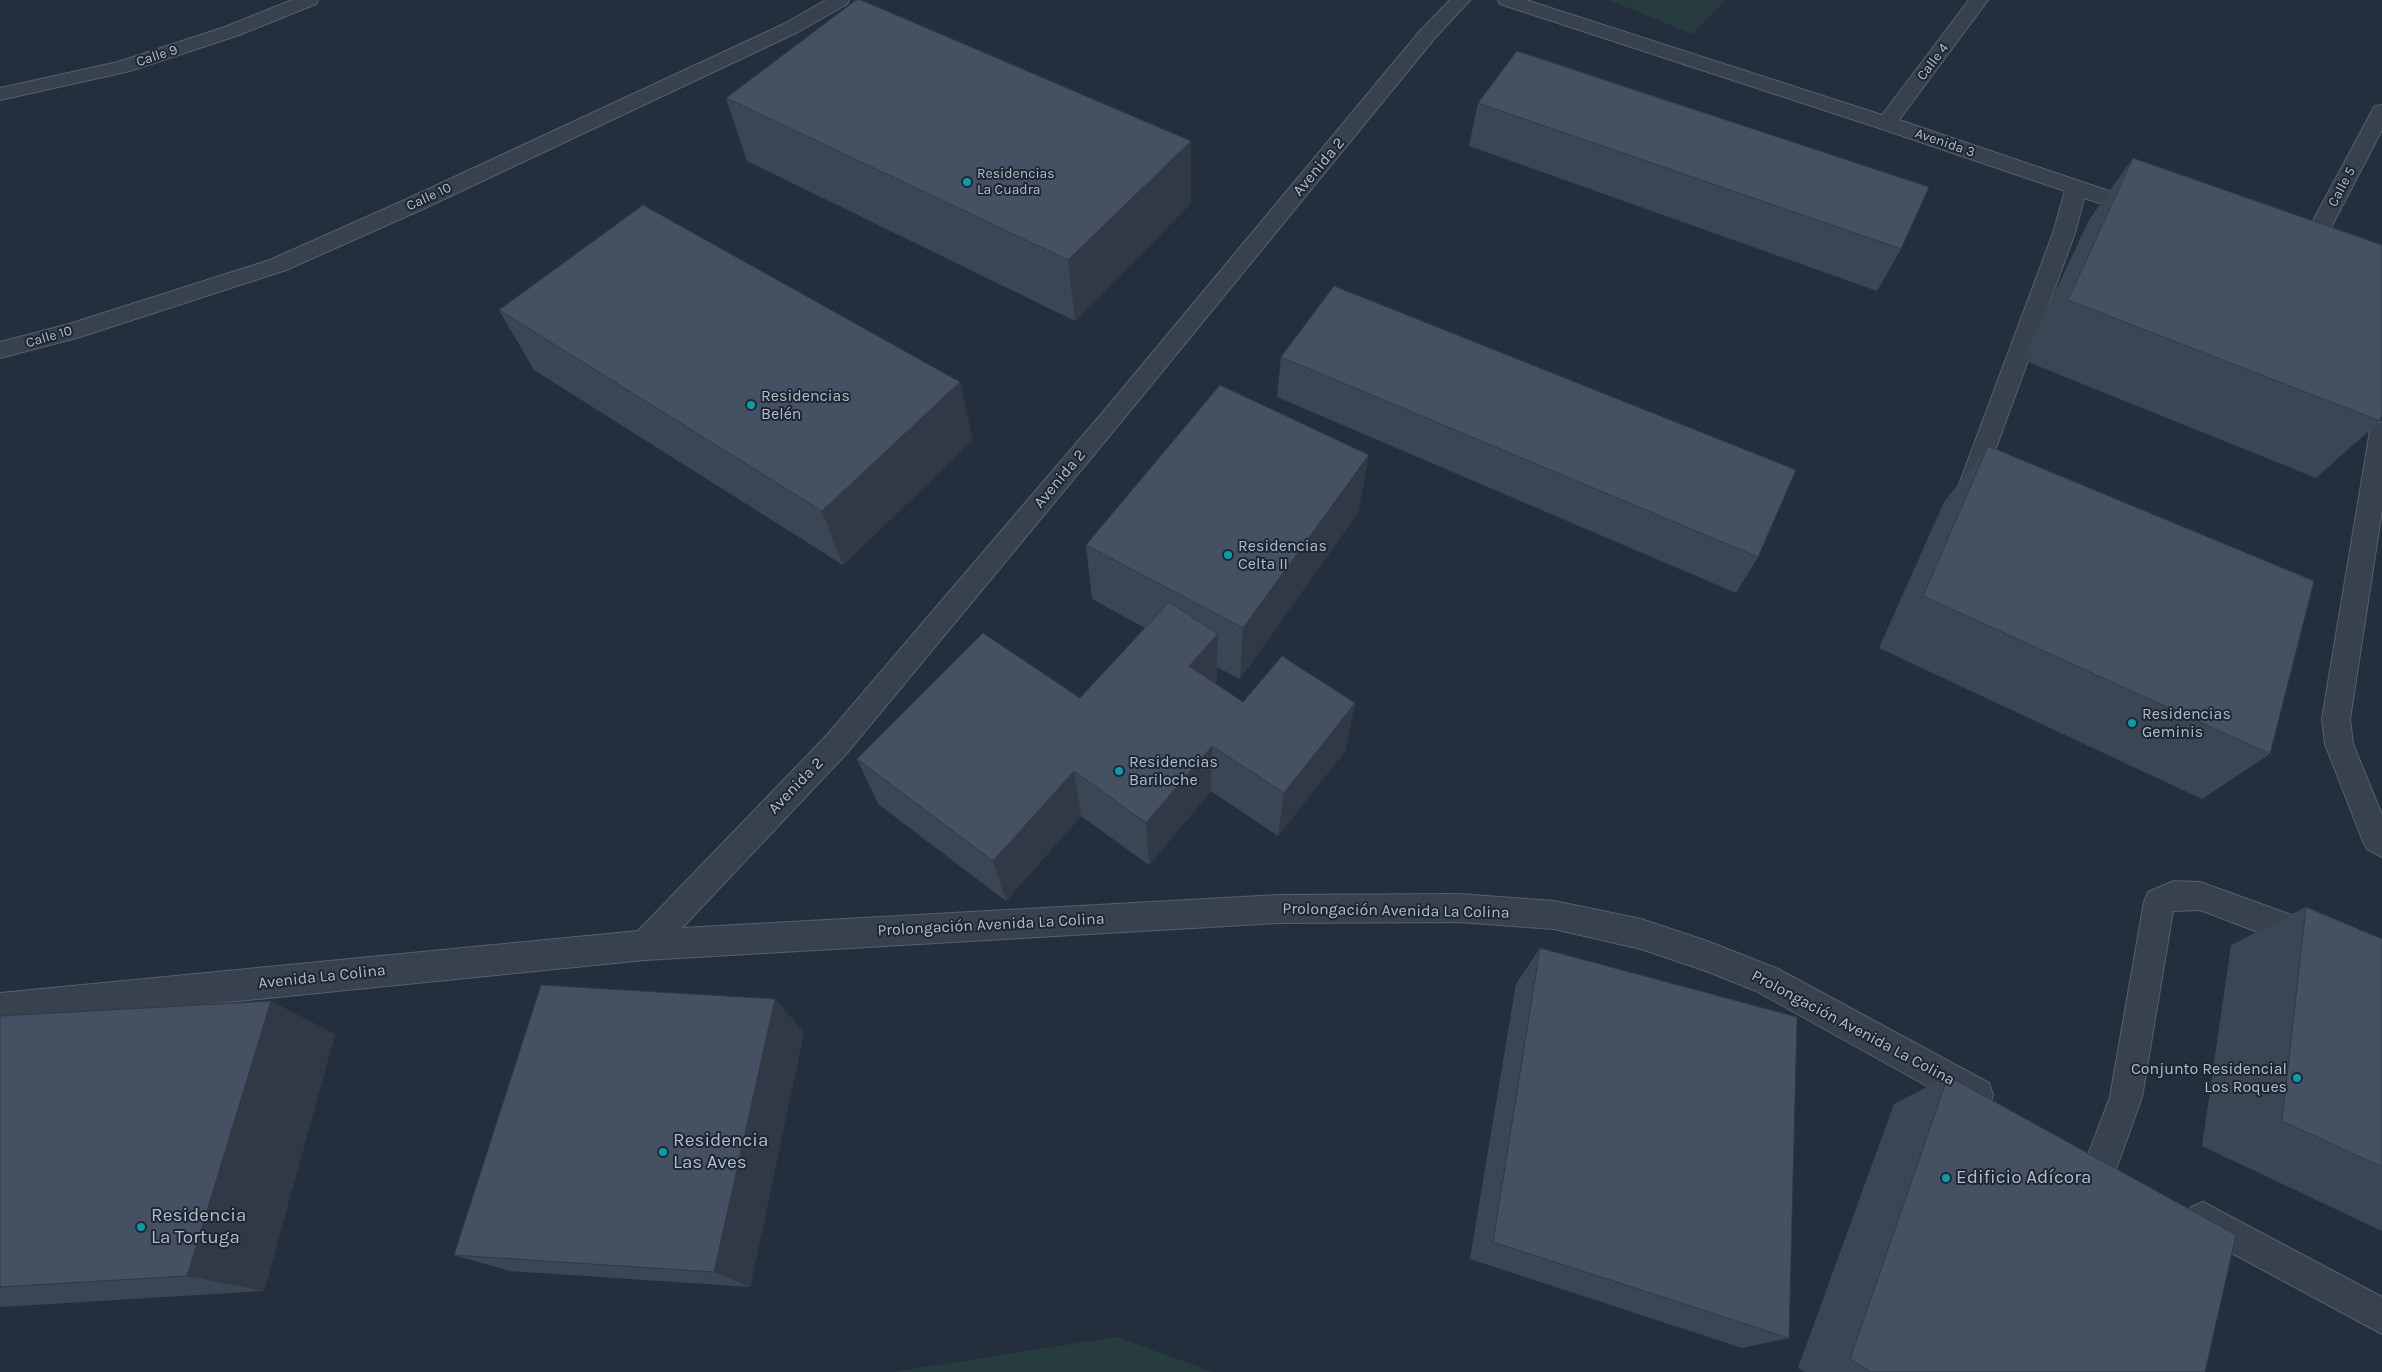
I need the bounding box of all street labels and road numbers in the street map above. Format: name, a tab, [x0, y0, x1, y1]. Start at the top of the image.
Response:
street label: Calle 4	[1914, 40, 1952, 84]
street label: Calle 9	[134, 41, 180, 71]
street label: Avenida 3	[1913, 125, 1977, 161]
street label: Avenida 2	[1289, 134, 1349, 200]
street label: Calle 5	[2325, 164, 2359, 210]
street label: Calle 10	[404, 179, 454, 215]
street label: Calle 10	[24, 322, 74, 352]
street label: Avenida 2	[1030, 446, 1090, 512]
street label: Avenida 2	[764, 754, 828, 818]
street label: Prolongación Avenida La Colina	[1282, 899, 1510, 923]
street label: Prolongación Avenida La Colina	[877, 909, 1105, 941]
street label: Avenida La Colina	[257, 961, 387, 993]
street label: Prolongación Avenida La Colina	[1748, 966, 1958, 1090]

